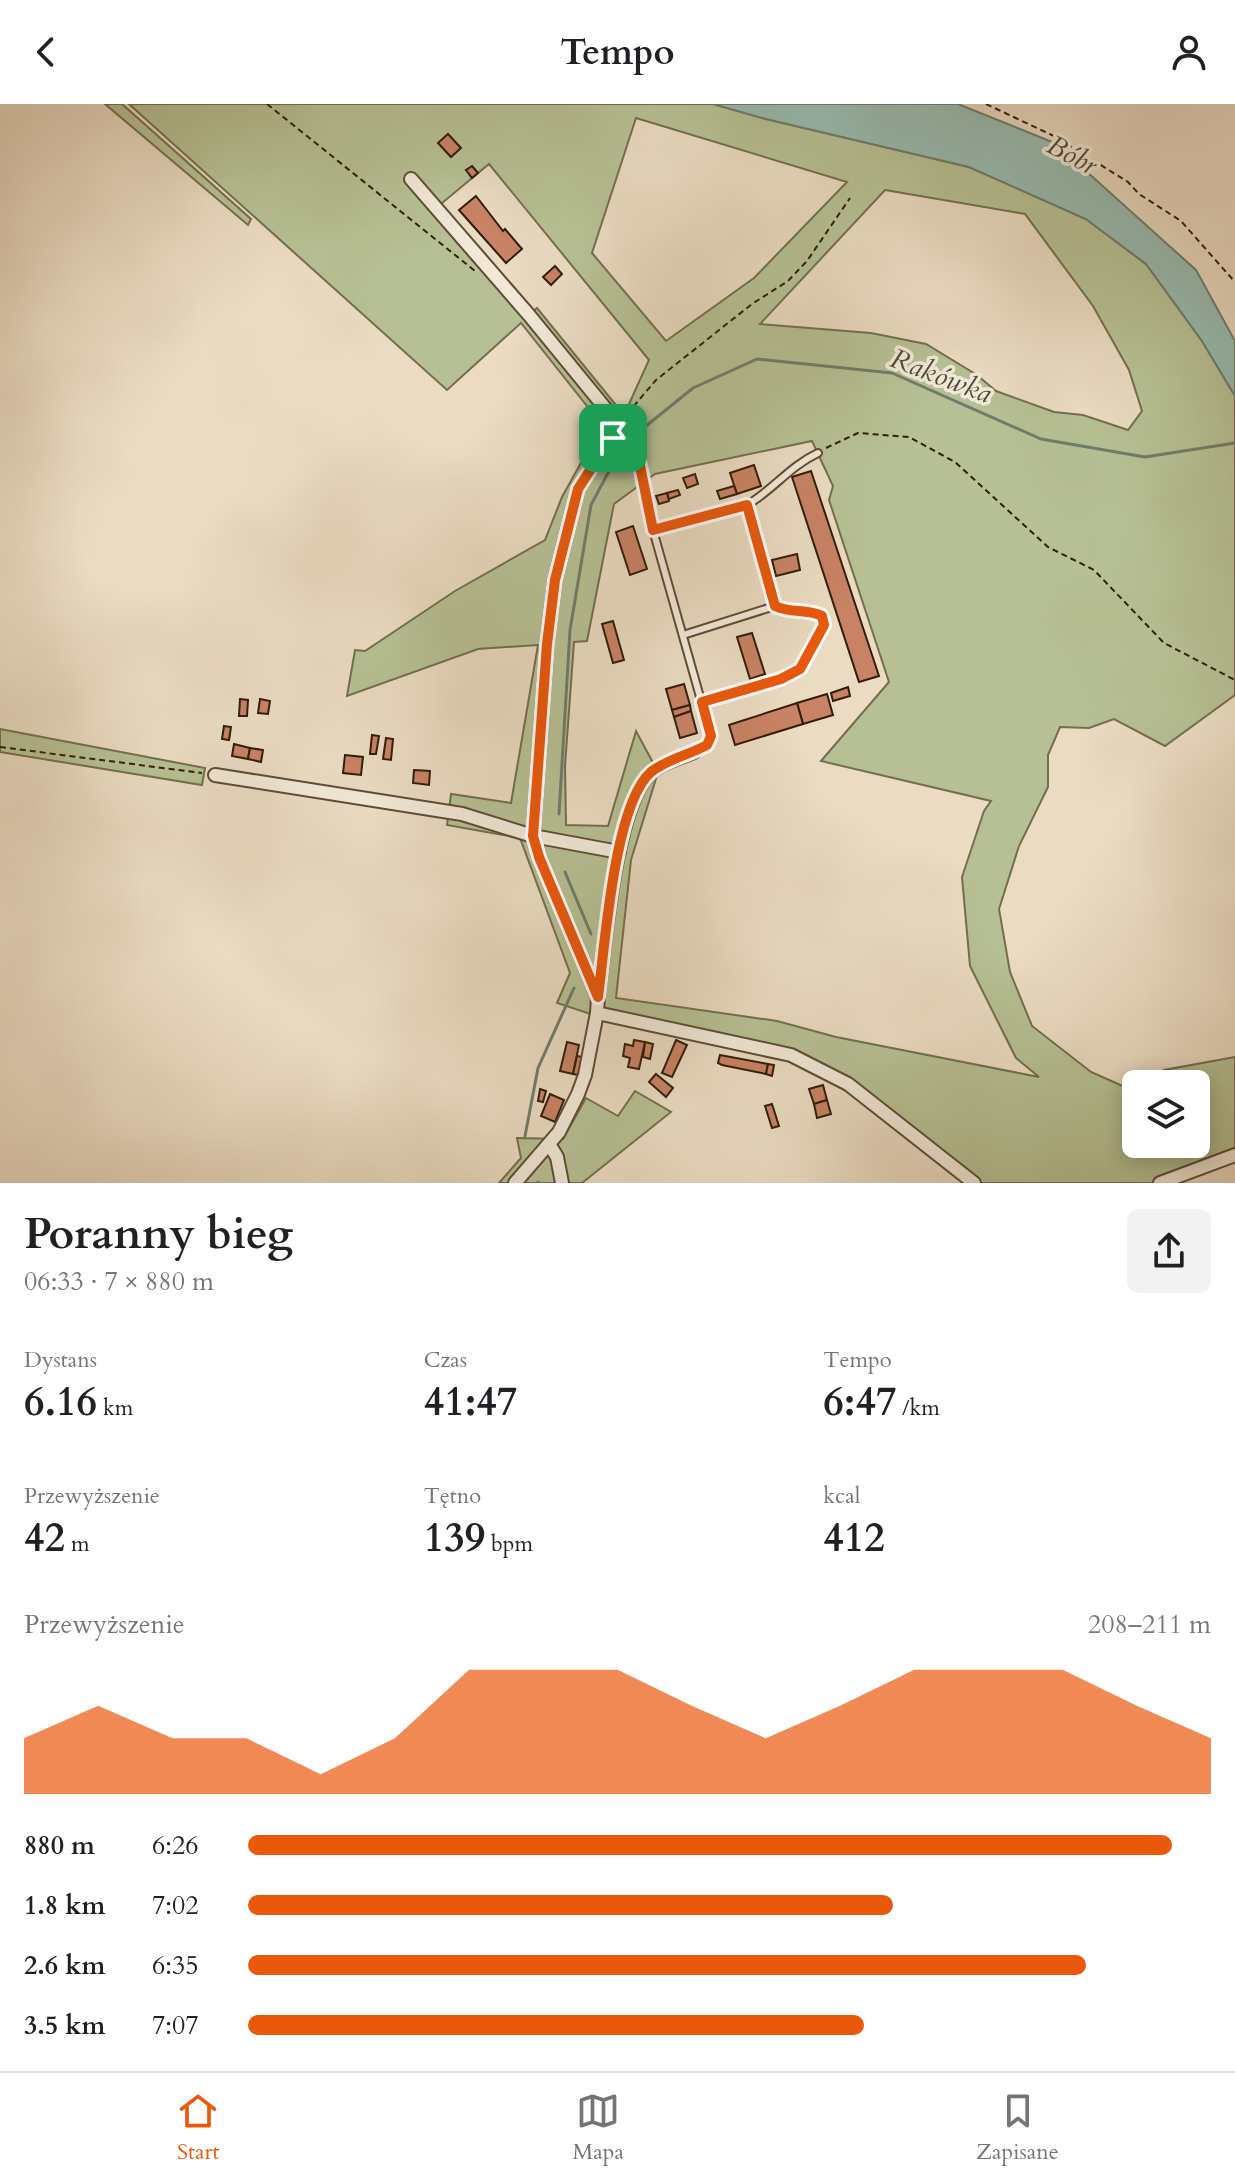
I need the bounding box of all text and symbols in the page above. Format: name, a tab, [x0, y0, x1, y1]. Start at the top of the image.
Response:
text: Tempo	[560, 28, 675, 77]
icon: back	[24, 30, 68, 74]
icon: person	[1167, 30, 1211, 74]
water label: Bóbr	[1040, 126, 1105, 184]
water label: Rakówka	[885, 339, 997, 413]
pin	[579, 404, 647, 472]
icon: arrive	[591, 416, 635, 460]
map controls	[1122, 1070, 1210, 1158]
button: layers	[1122, 1070, 1210, 1158]
text: Poranny bieg	[24, 1204, 293, 1264]
button: share	[1127, 1209, 1211, 1293]
text: 06:33 · 7 × 880 m	[24, 1264, 214, 1299]
text: Dystans	[24, 1345, 97, 1375]
text: Czas	[424, 1345, 467, 1375]
text: Tempo	[823, 1345, 892, 1375]
text: 6.16	[24, 1375, 97, 1430]
text: 41:47	[424, 1375, 517, 1430]
text: 6:47	[823, 1375, 896, 1430]
text: km	[97, 1393, 133, 1423]
text: /km	[896, 1393, 940, 1423]
text: Przewyższenie	[24, 1481, 160, 1511]
text: Tętno	[424, 1481, 481, 1511]
text: kcal	[823, 1481, 860, 1511]
text: 42	[24, 1511, 65, 1566]
text: 139	[424, 1511, 485, 1566]
text: 412	[823, 1511, 885, 1566]
text: m	[65, 1529, 90, 1559]
text: bpm	[485, 1529, 533, 1559]
text: Przewyższenie	[24, 1607, 185, 1642]
text: 208–211 m	[1088, 1607, 1211, 1642]
text: 880 m	[24, 1828, 95, 1863]
text: 6:26	[152, 1828, 199, 1863]
text: 1.8 km	[24, 1888, 105, 1923]
text: 7:02	[152, 1888, 199, 1923]
text: 2.6 km	[24, 1948, 105, 1983]
text: 6:35	[152, 1948, 199, 1983]
text: 3.5 km	[24, 2008, 105, 2043]
text: 7:07	[152, 2008, 199, 2043]
tab: Start	[176, 2089, 220, 2167]
tab: Mapa	[573, 2089, 624, 2167]
tab: Zapisane	[976, 2089, 1059, 2167]

